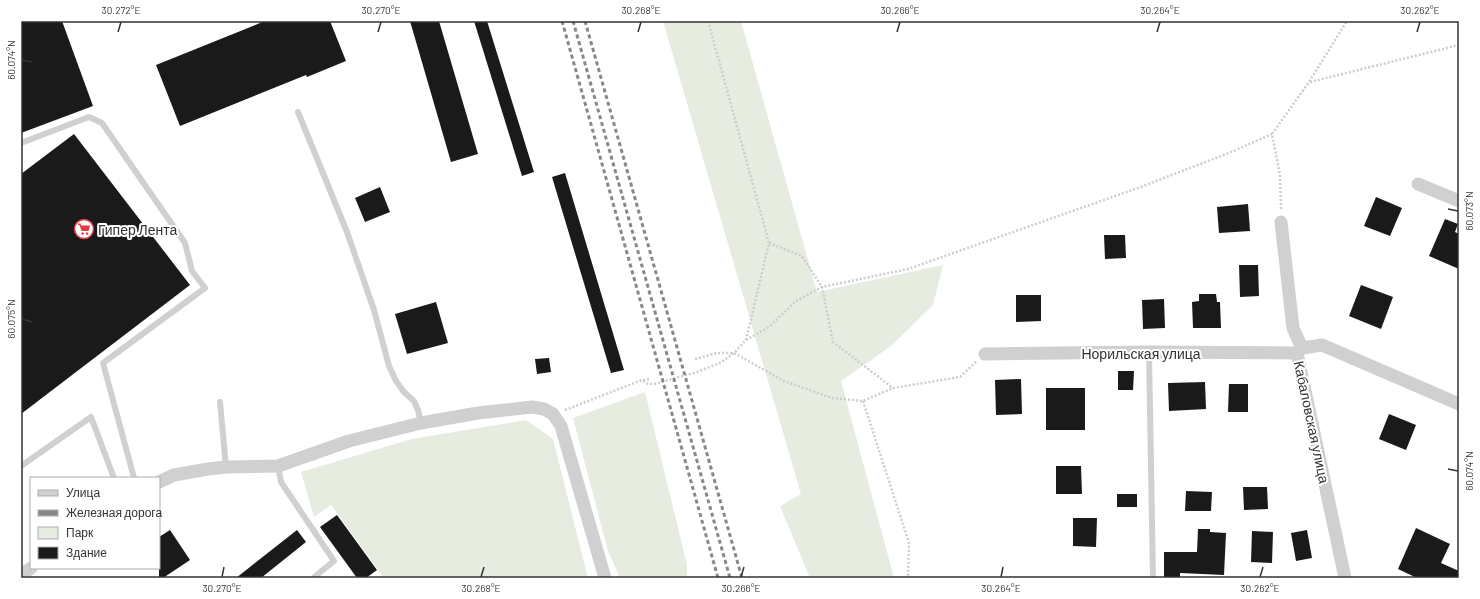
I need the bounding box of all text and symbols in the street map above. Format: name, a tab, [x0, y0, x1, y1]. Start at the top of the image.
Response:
text: 30.272°E	[102, 4, 140, 16]
text: 30.270°E	[361, 4, 401, 16]
text: 30.268°E	[621, 4, 661, 16]
text: 30.266°E	[880, 4, 920, 16]
text: 30.264°E	[1140, 4, 1180, 16]
text: 30.262°E	[1400, 4, 1440, 16]
text: 60.074°N	[5, 40, 17, 80]
text: 60.073°N	[1463, 191, 1475, 231]
supermarket icon: Гипер Лента	[73, 218, 95, 240]
place label: Гипер Лента	[98, 221, 178, 238]
text: 60.075°N	[5, 299, 17, 339]
street label: Норильская улица	[1081, 345, 1201, 362]
street label: Кабаловская улица	[1291, 359, 1333, 485]
text: 60.074°N	[1463, 451, 1475, 491]
legend	[30, 477, 160, 569]
text: Улица	[66, 485, 100, 500]
text: Железная дорога	[66, 505, 162, 520]
text: Парк	[66, 525, 94, 540]
text: Здание	[66, 545, 107, 560]
text: 30.270°E	[202, 582, 242, 594]
text: 30.268°E	[461, 582, 501, 594]
text: 30.266°E	[721, 582, 761, 594]
text: 30.264°E	[981, 582, 1021, 594]
text: 30.262°E	[1240, 582, 1280, 594]

